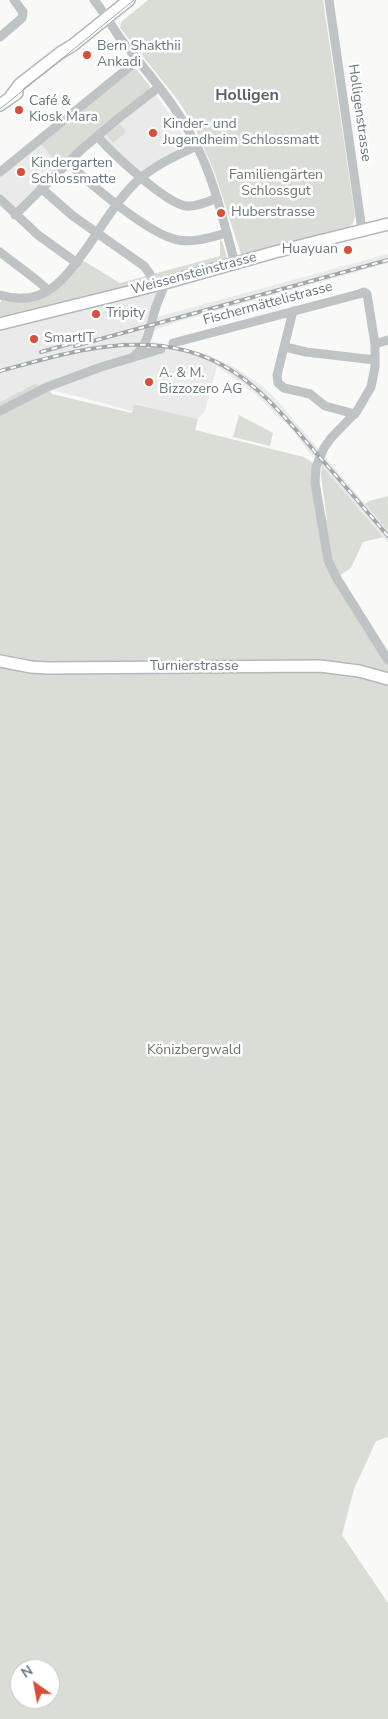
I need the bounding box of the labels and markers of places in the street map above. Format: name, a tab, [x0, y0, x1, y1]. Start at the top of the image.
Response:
place label: Bern Shakthii Ankadi	[97, 39, 181, 72]
marker: Bern Shakthii Ankadi	[81, 49, 93, 61]
place label: Café & Kiosk Mara	[29, 94, 98, 126]
marker: Café & Kiosk Mara	[13, 104, 25, 116]
place label: Kinder- und Jugendheim Schlossmatt	[163, 117, 319, 150]
marker: Kinder- und Jugendheim Schlossmatt	[147, 127, 159, 139]
place label: Kindergarten Schlossmatte	[31, 156, 116, 188]
marker: Kindergarten Schlossmatte	[15, 166, 27, 178]
place label: Huberstrasse	[231, 205, 315, 221]
marker: Huberstrasse	[215, 207, 227, 219]
place label: Huayuan	[282, 242, 338, 258]
marker: Huayuan	[342, 244, 354, 256]
place label: Tripity	[106, 306, 145, 322]
marker: Tripity	[90, 308, 102, 320]
place label: SmartIT	[44, 331, 94, 347]
marker: SmartIT	[28, 333, 40, 345]
place label: A. & M. Bizzozero AG	[159, 366, 243, 398]
marker: A. & M. Bizzozero AG	[143, 376, 155, 388]

